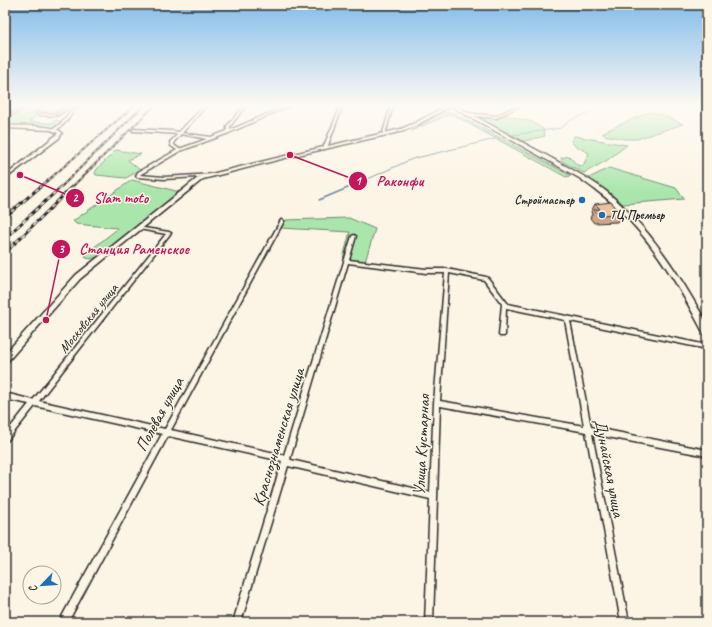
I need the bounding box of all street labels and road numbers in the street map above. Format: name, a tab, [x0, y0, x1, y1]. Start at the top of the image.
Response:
street label: Московская улица	[55, 279, 122, 357]
street label: Краснознаменская улица	[248, 364, 311, 509]
street label: Полевая улица	[131, 372, 189, 455]
street label: Улица Кустарная	[408, 393, 435, 496]
street label: Дунайская улица	[590, 417, 630, 520]

